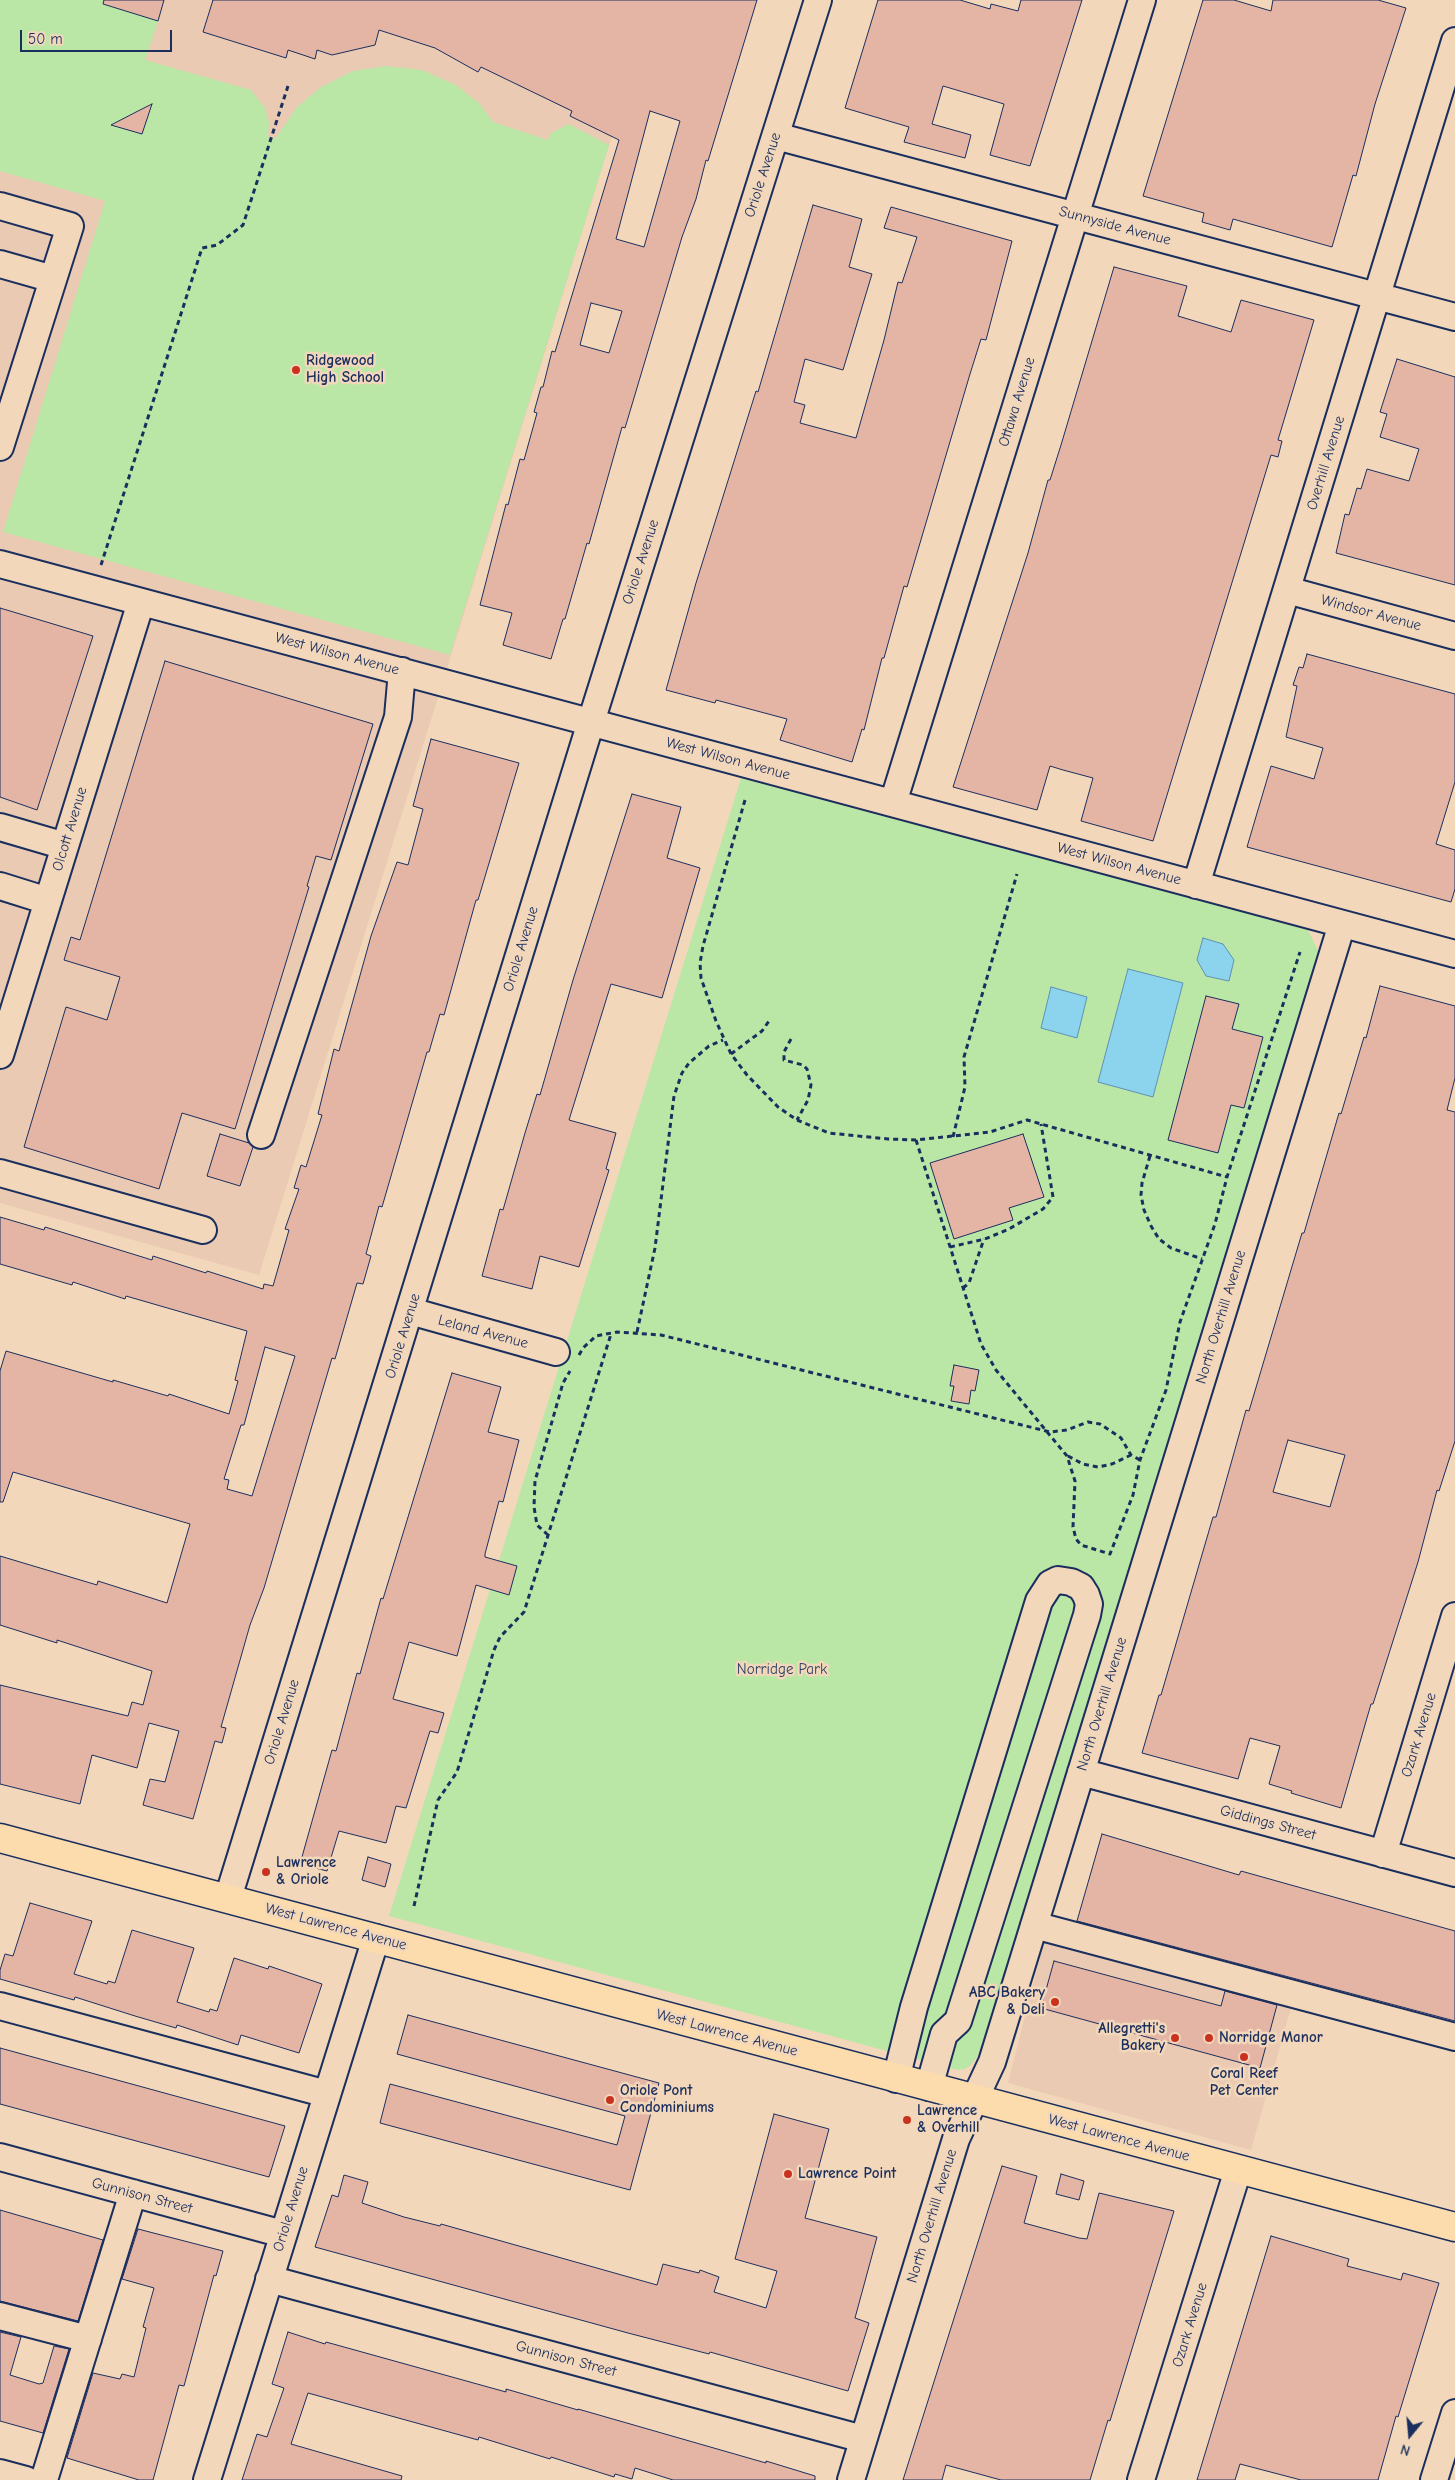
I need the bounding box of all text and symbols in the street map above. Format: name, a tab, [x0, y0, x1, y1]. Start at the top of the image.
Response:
scale bar	[22, 20, 175, 52]
text: 50 m	[28, 30, 63, 48]
street label: Oriole Avenue	[741, 130, 785, 220]
street label: Sunnyside Avenue	[1057, 202, 1173, 250]
place label: Ridgewood High School	[306, 352, 384, 387]
street label: Ottawa Avenue	[995, 355, 1039, 449]
marker: Ridgewood High School	[290, 364, 302, 376]
street label: Overhill Avenue	[1303, 414, 1349, 512]
street label: Oriole Avenue	[619, 517, 663, 607]
street label: Windsor Avenue	[1319, 591, 1423, 635]
street label: West Wilson Avenue	[273, 629, 401, 679]
street label: West Wilson Avenue	[664, 734, 792, 784]
street label: Olcott Avenue	[49, 785, 91, 873]
street label: West Wilson Avenue	[1055, 839, 1183, 889]
street label: Oriole Avenue	[499, 904, 543, 994]
street label: North Overhill Avenue	[1192, 1248, 1250, 1386]
street label: Oriole Avenue	[381, 1291, 425, 1381]
street label: Leland Avenue	[436, 1311, 530, 1353]
street label: North Overhill Avenue	[1073, 1635, 1131, 1773]
park label: Norridge Park	[737, 1661, 827, 1679]
street label: Oriole Avenue	[260, 1677, 304, 1767]
street label: Ozark Avenue	[1398, 1691, 1440, 1779]
street label: Giddings Street	[1218, 1802, 1318, 1844]
place label: Lawrence & Oriole	[276, 1854, 336, 1889]
marker: Lawrence & Oriole	[260, 1866, 272, 1878]
street label: West Lawrence Avenue	[263, 1899, 409, 1955]
place label: ABC Bakery & Deli	[969, 1984, 1045, 2019]
marker: ABC Bakery & Deli	[1049, 1996, 1061, 2008]
street label: West Lawrence Avenue	[654, 2005, 800, 2061]
place label: Allegretti's Bakery	[1098, 2020, 1165, 2055]
place label: Norridge Manor	[1219, 2029, 1323, 2047]
marker: Allegretti's Bakery	[1169, 2032, 1181, 2044]
marker: Norridge Manor	[1203, 2032, 1215, 2044]
marker: Coral Reef Pet Center	[1238, 2051, 1250, 2063]
place label: Coral Reef Pet Center	[1210, 2065, 1278, 2100]
place label: Oriole Pont Condominiums	[620, 2082, 714, 2117]
marker: Oriole Pont Condominiums	[604, 2094, 616, 2106]
place label: Lawrence & Overhill	[917, 2102, 979, 2137]
street label: West Lawrence Avenue	[1046, 2110, 1192, 2166]
marker: Lawrence & Overhill	[901, 2114, 913, 2126]
street label: North Overhill Avenue	[903, 2147, 961, 2285]
street label: Oriole Avenue	[269, 2164, 313, 2254]
place label: Lawrence Point	[798, 2165, 896, 2183]
marker: Lawrence Point	[782, 2168, 794, 2180]
street label: Gunnison Street	[90, 2174, 194, 2218]
street label: Ozark Avenue	[1169, 2281, 1211, 2369]
street label: Gunnison Street	[514, 2337, 618, 2381]
north arrow	[1385, 2410, 1435, 2460]
text: N	[1399, 2440, 1412, 2459]

